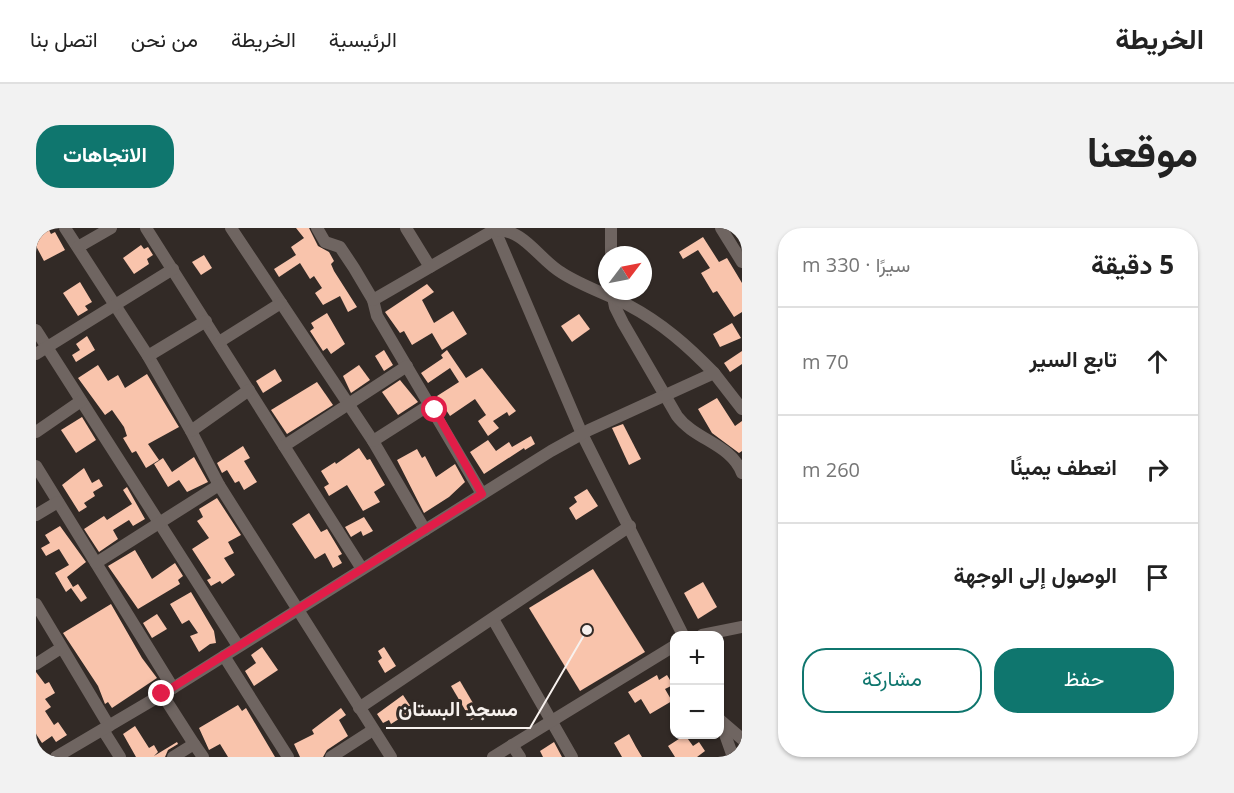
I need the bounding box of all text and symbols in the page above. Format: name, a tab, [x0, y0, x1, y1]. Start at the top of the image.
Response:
text: الخريطة	[1115, 19, 1204, 57]
text: اتصل بنا	[30, 25, 98, 53]
text: من نحن	[131, 25, 198, 53]
text: الخريطة	[231, 25, 296, 53]
text: الرئيسية	[329, 25, 397, 53]
text: موقعنا	[1087, 122, 1198, 179]
button: الاتجاهات	[36, 125, 174, 188]
north arrow	[598, 246, 652, 300]
text: 5 دقيقة	[1091, 246, 1174, 282]
text: سيرًا · 330 m	[802, 251, 910, 278]
text: تابع السير	[1029, 343, 1117, 373]
icon: ahead	[1141, 345, 1174, 378]
text: 70 m	[802, 348, 849, 375]
route start	[421, 396, 447, 422]
text: انعطف يمينًا	[1010, 451, 1117, 481]
icon: right	[1141, 453, 1174, 486]
text: 260 m	[802, 456, 860, 483]
text: الوصول إلى الوجهة	[953, 559, 1117, 589]
icon: arrive	[1141, 561, 1174, 594]
map controls	[670, 631, 724, 739]
button: +	[670, 631, 724, 685]
button: مشاركة	[802, 648, 982, 713]
button: حفظ	[994, 648, 1174, 713]
route end	[148, 680, 174, 706]
button: −	[670, 685, 724, 739]
callout: مسجد البستان	[386, 690, 530, 728]
text: مسجد البستان	[398, 695, 518, 722]

